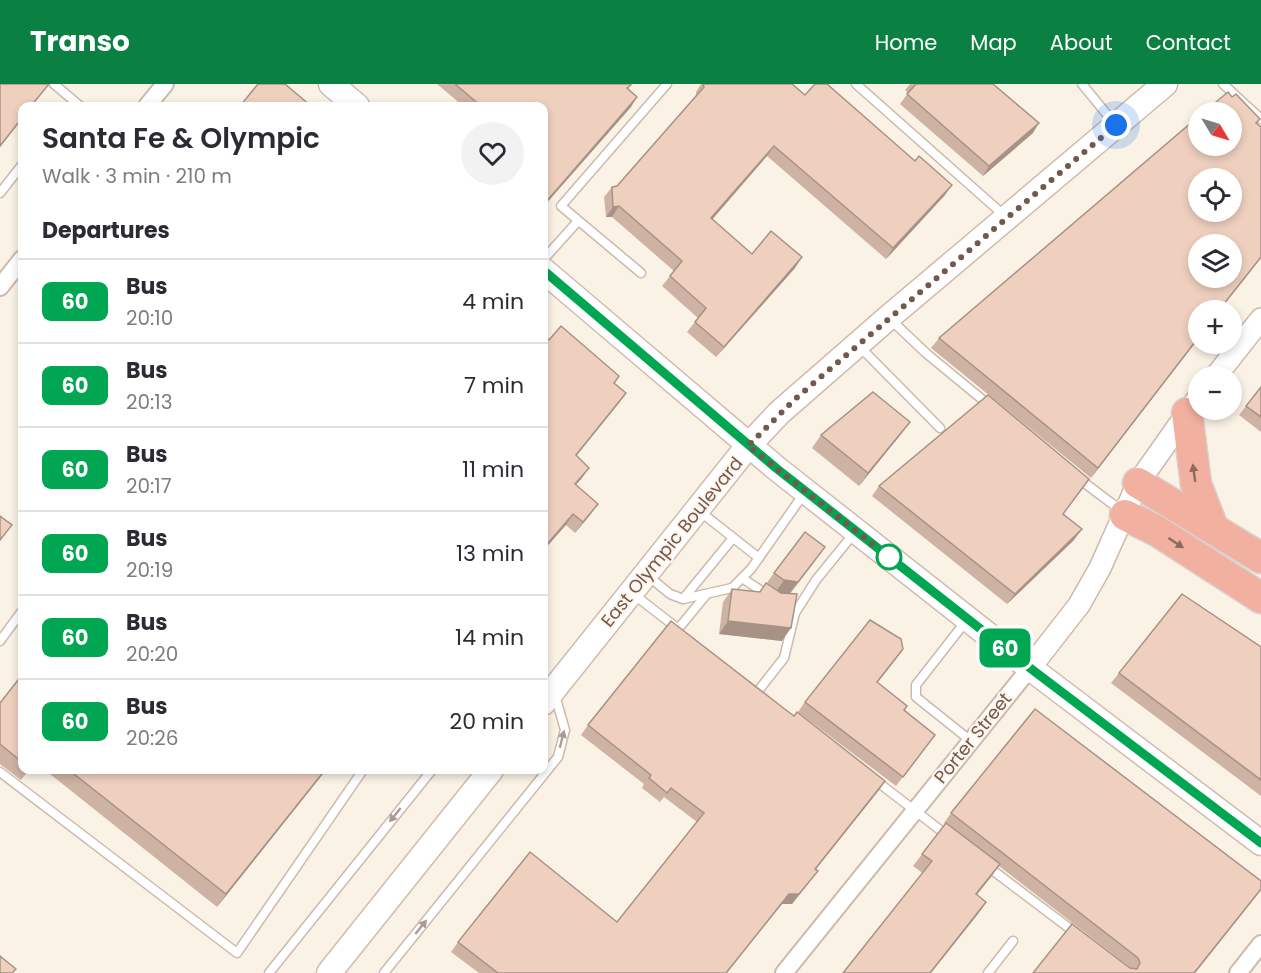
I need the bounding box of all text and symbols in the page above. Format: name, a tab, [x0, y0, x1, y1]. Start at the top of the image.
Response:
text: Transo	[30, 22, 130, 61]
text: Home	[875, 28, 937, 57]
text: Map	[970, 28, 1017, 57]
text: About	[1050, 28, 1113, 57]
text: Contact	[1146, 28, 1231, 57]
north arrow	[1188, 102, 1242, 156]
map controls	[1188, 102, 1242, 420]
your location	[1101, 110, 1131, 140]
text: Santa Fe & Olympic	[42, 119, 320, 158]
button: heart	[461, 122, 524, 185]
text: Walk · 3 min · 210 m	[42, 162, 232, 190]
button: locate	[1188, 168, 1242, 222]
text: Departures	[42, 215, 170, 246]
button: layers	[1188, 234, 1242, 288]
text: Bus	[126, 271, 168, 302]
text: 4 min	[462, 286, 524, 317]
text: 60	[61, 287, 89, 316]
button: +	[1188, 300, 1242, 354]
text: 20:10	[126, 304, 173, 332]
text: Bus	[126, 355, 168, 386]
button: −	[1188, 366, 1242, 420]
text: 7 min	[464, 370, 524, 401]
text: 60	[61, 371, 89, 400]
text: 20:13	[126, 388, 173, 416]
text: Bus	[126, 439, 168, 470]
street label: East Olympic Boulevard	[595, 451, 748, 632]
text: 11 min	[462, 454, 524, 485]
text: 60	[61, 455, 89, 484]
one-way arrow	[1190, 464, 1199, 483]
text: 20:17	[126, 472, 172, 500]
text: Bus	[126, 523, 168, 554]
text: 13 min	[456, 538, 524, 569]
one-way arrow	[1168, 538, 1184, 549]
text: 60	[61, 539, 89, 568]
unlabelled marker	[876, 544, 902, 570]
text: 20:19	[126, 556, 173, 584]
text: Bus	[126, 607, 168, 638]
text: 14 min	[455, 622, 524, 653]
text: 60	[61, 623, 89, 652]
line badge: 60	[978, 628, 1032, 668]
text: 60	[991, 634, 1019, 663]
text: 20:20	[126, 640, 178, 668]
street label: Porter Street	[928, 687, 1017, 789]
text: Bus	[126, 691, 168, 722]
text: 20 min	[450, 706, 524, 737]
text: 60	[61, 707, 89, 736]
text: 20:26	[126, 724, 179, 752]
one-way arrow	[558, 730, 568, 748]
one-way arrow	[389, 807, 402, 823]
one-way arrow	[414, 920, 427, 935]

